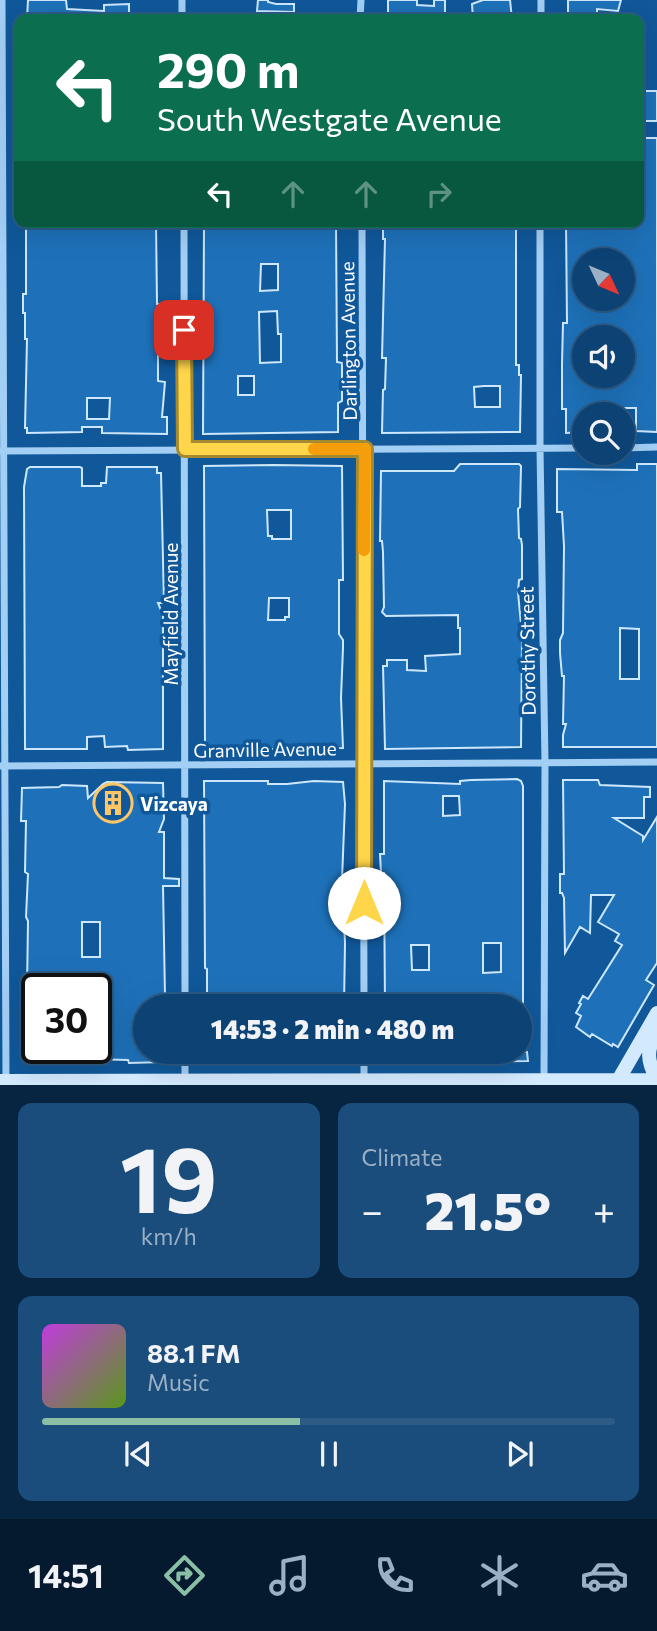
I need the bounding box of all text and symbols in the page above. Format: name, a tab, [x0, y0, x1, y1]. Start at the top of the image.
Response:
text: 290 m	[157, 38, 299, 98]
icon: left	[42, 42, 133, 133]
text: South Westgate Avenue	[157, 98, 502, 138]
icon: left	[201, 175, 239, 213]
icon: ahead	[274, 175, 312, 213]
icon: ahead	[347, 175, 385, 213]
icon: right	[420, 175, 458, 213]
north arrow	[572, 248, 635, 312]
map controls	[572, 248, 635, 465]
street label: Darlington Avenue	[335, 261, 361, 421]
pin	[154, 300, 214, 360]
icon: arrive	[165, 311, 203, 349]
button: sound	[572, 325, 635, 388]
button: search	[572, 402, 635, 465]
street label: Mayfield Avenue	[159, 543, 182, 685]
street label: Dorothy Street	[514, 586, 540, 716]
street label: Granville Avenue	[193, 736, 337, 762]
building icon: Vizcaya	[92, 782, 134, 824]
place label: Vizcaya	[140, 792, 208, 815]
position arrow	[327, 866, 401, 940]
speed limit sign: 30	[21, 973, 112, 1064]
text: 14:53 · 2 min · 480 m	[211, 1013, 454, 1044]
text: 19	[120, 1120, 217, 1232]
text: Climate	[362, 1143, 443, 1171]
text: 21.5°	[425, 1177, 551, 1241]
text: −	[362, 1186, 383, 1233]
text: +	[593, 1186, 615, 1233]
text: km/h	[141, 1222, 197, 1250]
text: 88.1 FM	[147, 1337, 241, 1368]
text: Music	[147, 1368, 210, 1396]
icon: previous	[119, 1435, 157, 1473]
icon: pause	[310, 1435, 348, 1473]
icon: next	[501, 1435, 539, 1473]
icon: directions	[160, 1551, 209, 1600]
icon: music	[265, 1551, 314, 1600]
icon: phone	[370, 1551, 419, 1600]
icon: climate	[475, 1551, 524, 1600]
icon: car	[580, 1551, 629, 1600]
text: 14:51	[28, 1555, 104, 1595]

